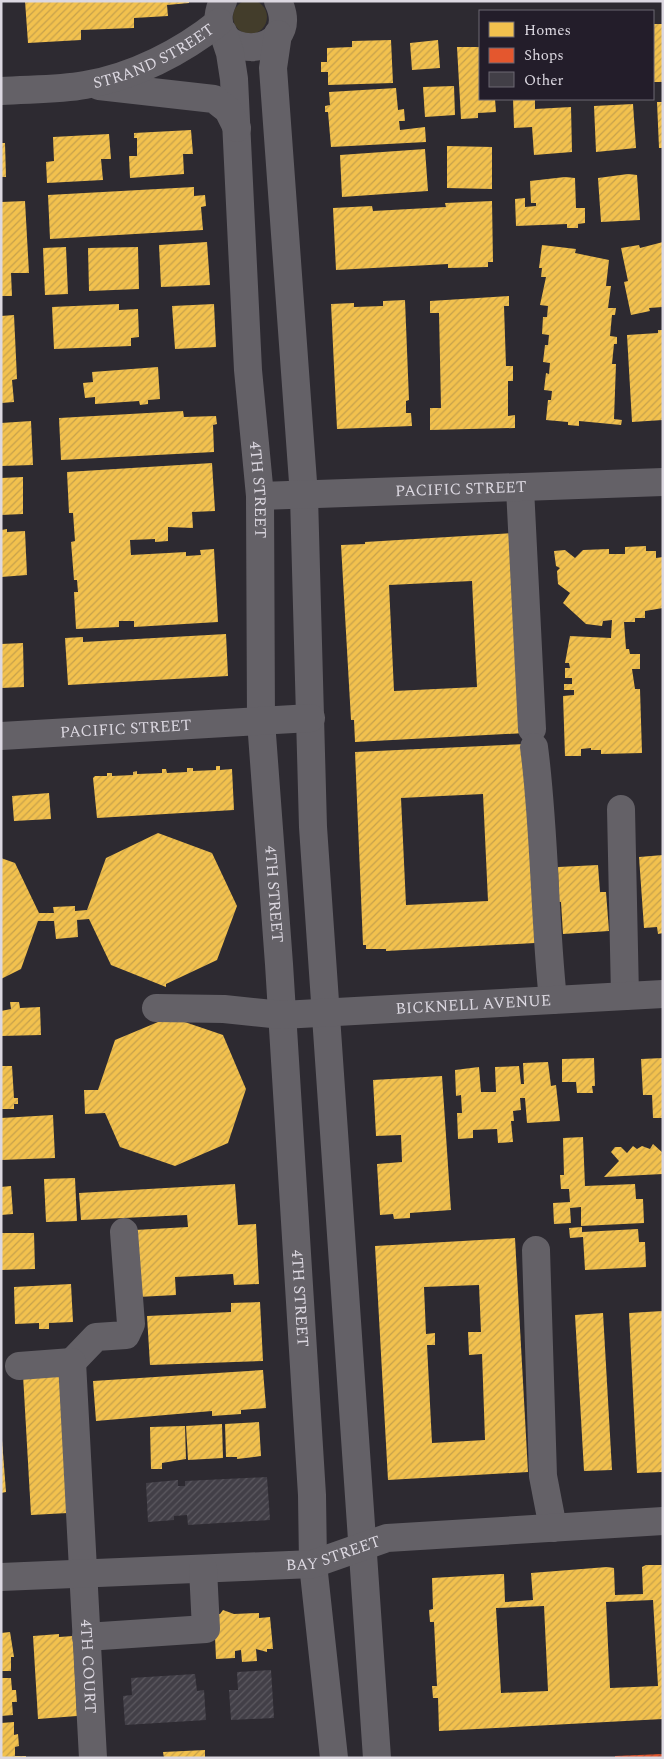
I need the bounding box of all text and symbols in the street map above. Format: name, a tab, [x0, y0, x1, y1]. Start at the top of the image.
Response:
legend	[479, 10, 654, 100]
street label: STRAND STREET	[91, 18, 220, 95]
text: Homes	[524, 19, 571, 42]
text: Shops	[524, 44, 564, 67]
text: Other	[524, 69, 563, 92]
street label: 4TH STREET	[243, 440, 272, 539]
street label: PACIFIC STREET	[395, 475, 527, 503]
street label: PACIFIC STREET	[59, 713, 192, 745]
street label: 4TH STREET	[258, 845, 289, 944]
street label: BICKNELL AVENUE	[395, 988, 552, 1021]
street label: 4TH STREET	[285, 1249, 315, 1348]
street label: BAY STREET	[285, 1529, 384, 1577]
street label: 4TH COURT	[74, 1619, 103, 1714]

